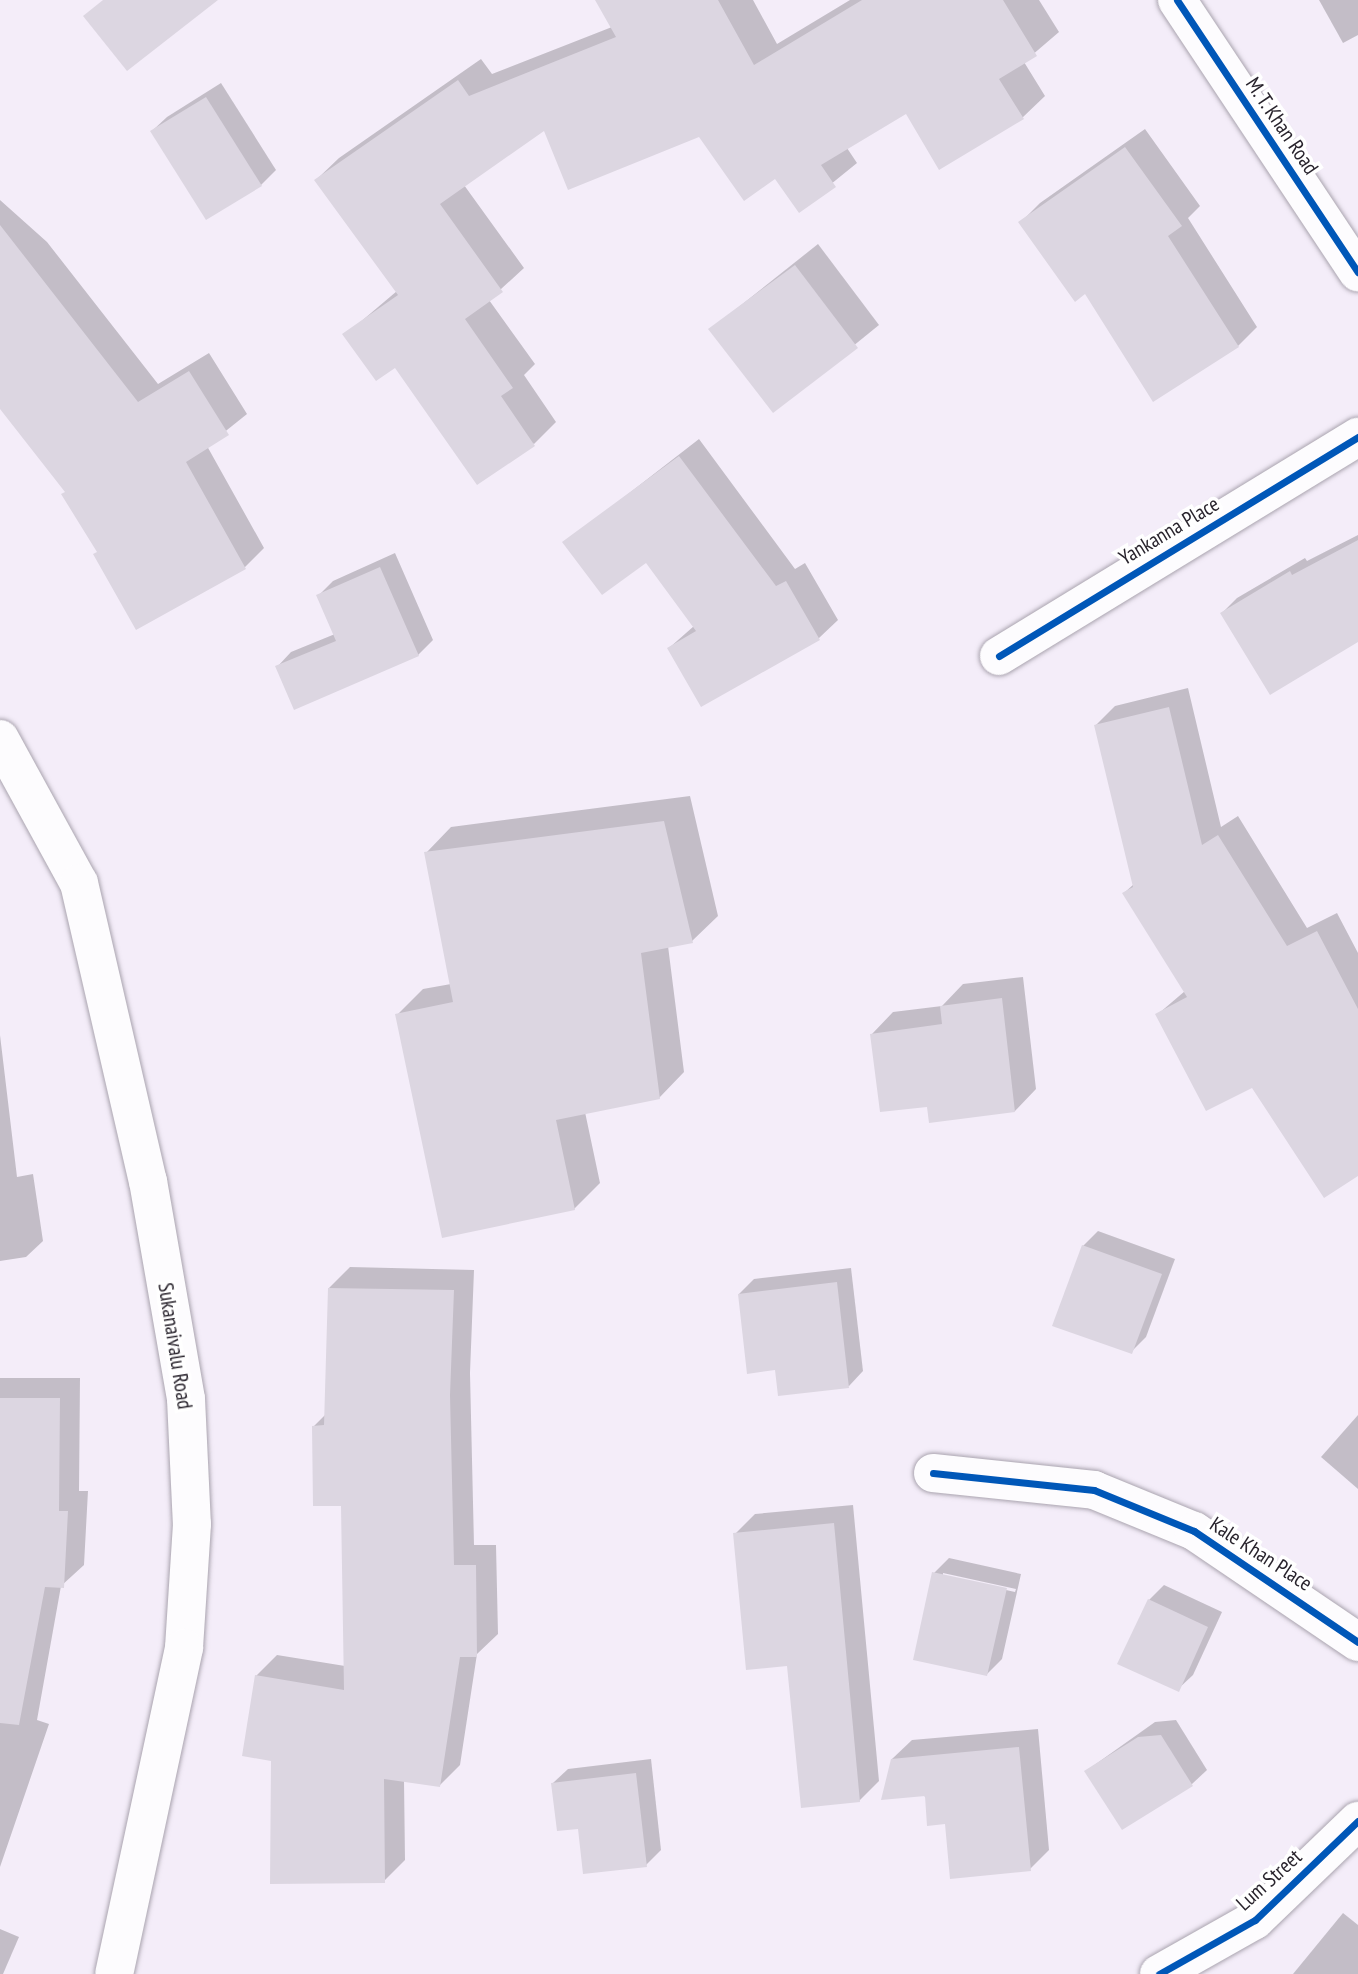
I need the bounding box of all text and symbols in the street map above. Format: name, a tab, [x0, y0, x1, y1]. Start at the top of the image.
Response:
street label: M. T. Khan Road	[1239, 71, 1325, 181]
street label: Yankanna Place	[1114, 491, 1224, 571]
street label: Sukanaivalu Road	[153, 1281, 197, 1411]
street label: Kale Khan Place	[1205, 1512, 1317, 1596]
street label: Lum Street	[1231, 1844, 1307, 1916]

